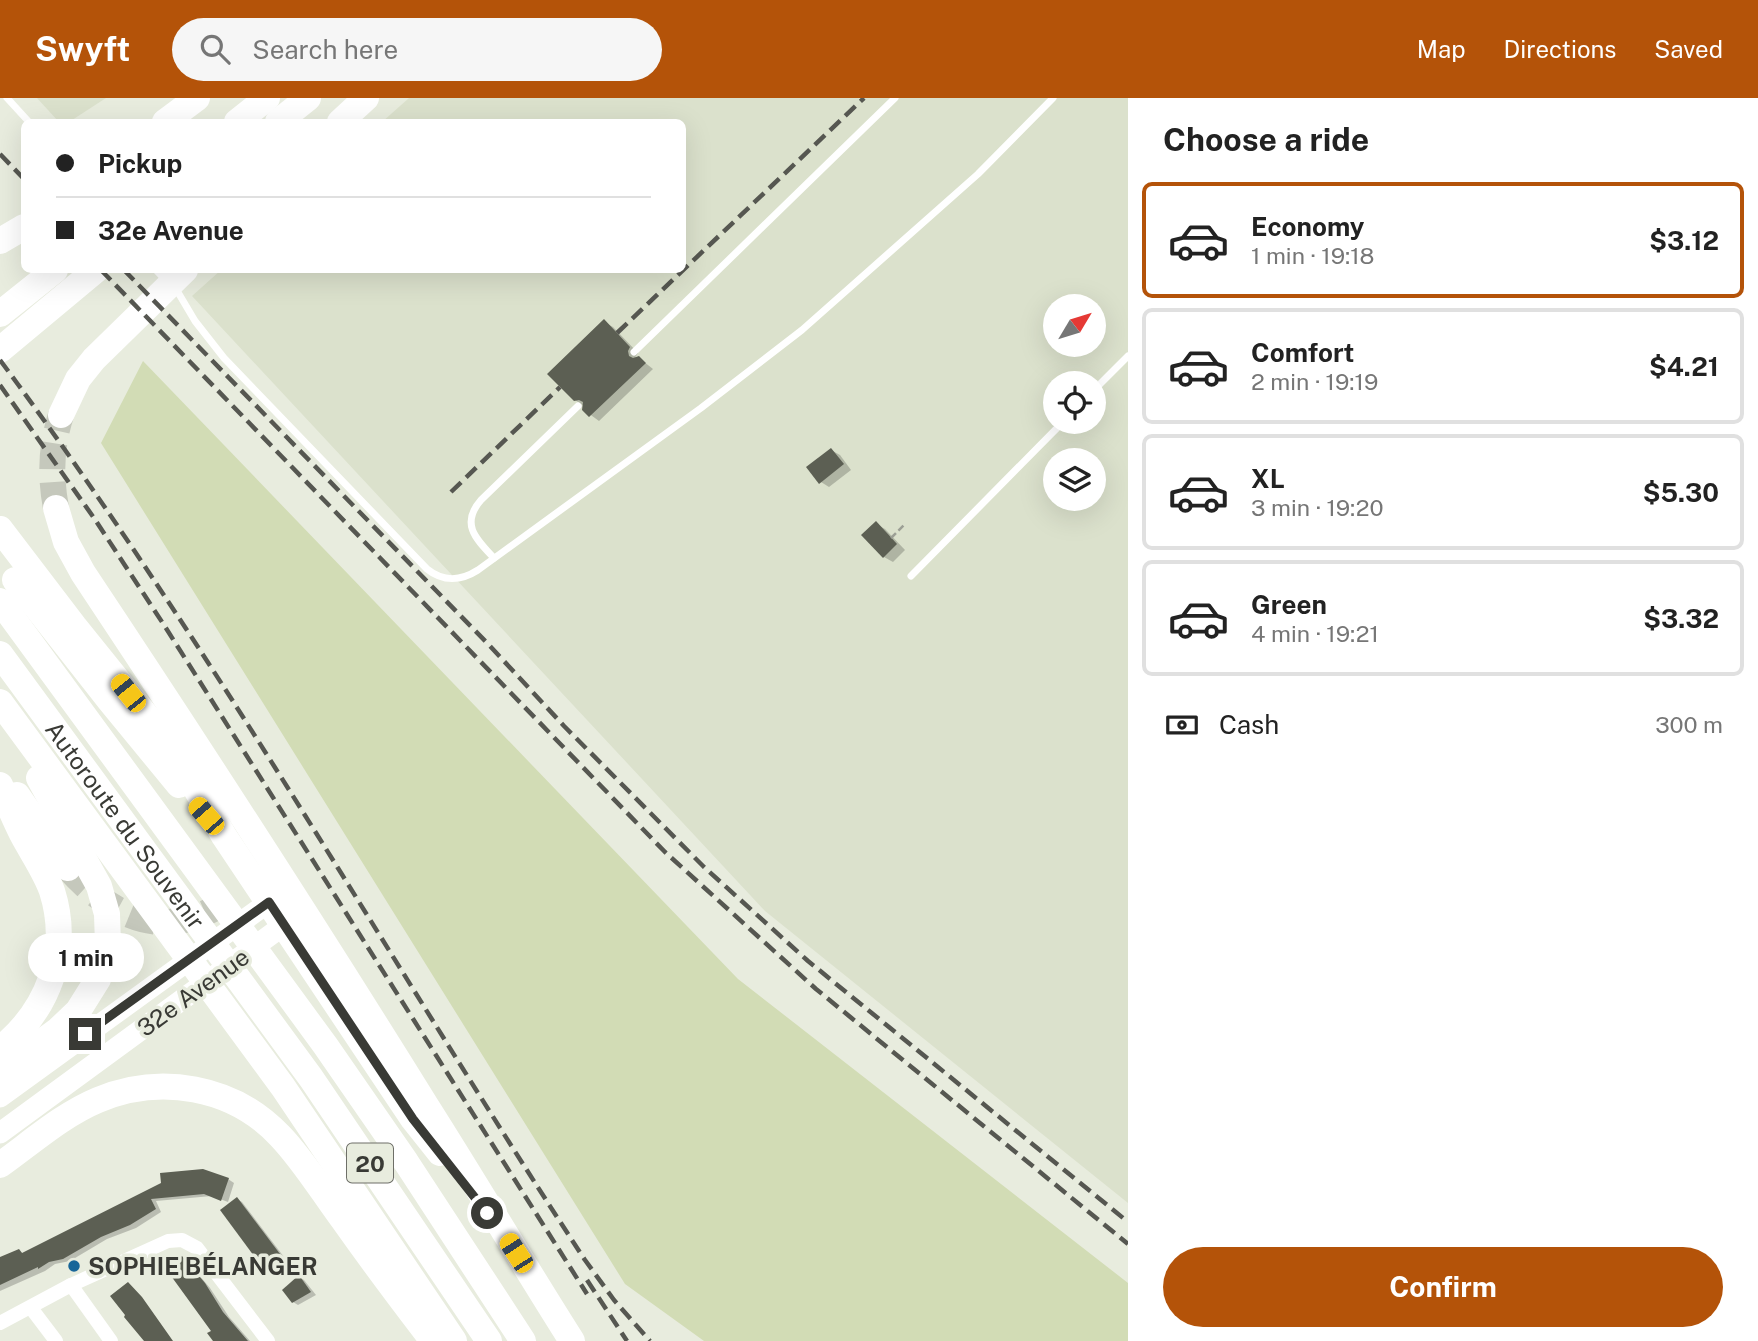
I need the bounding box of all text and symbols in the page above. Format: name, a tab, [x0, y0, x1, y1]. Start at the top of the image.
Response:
search box	[172, 18, 662, 81]
text: Swyft	[35, 30, 130, 68]
icon: search	[196, 30, 234, 68]
text: Search here	[252, 34, 398, 65]
text: Map	[1417, 35, 1466, 63]
text: Directions	[1504, 35, 1616, 63]
text: Saved	[1654, 35, 1723, 63]
text: Choose a ride	[1163, 121, 1369, 158]
text: Pickup	[98, 148, 182, 179]
icon: car	[1167, 209, 1230, 272]
text: Economy	[1251, 211, 1364, 242]
text: 32e Avenue	[98, 215, 244, 246]
text: $3.12	[1649, 225, 1719, 256]
text: 1 min · 19:18	[1251, 242, 1374, 269]
north arrow	[1043, 294, 1106, 357]
map controls	[1043, 294, 1106, 511]
icon: car	[1167, 335, 1230, 398]
text: Comfort	[1251, 337, 1354, 368]
text: $4.21	[1649, 351, 1719, 382]
text: 2 min · 19:19	[1251, 368, 1378, 395]
button: locate	[1043, 371, 1106, 434]
button: layers	[1043, 448, 1106, 511]
icon: car	[1167, 461, 1230, 524]
text: XL	[1251, 463, 1285, 494]
text: $5.30	[1643, 477, 1719, 508]
text: 3 min · 19:20	[1251, 494, 1384, 521]
icon: car	[1167, 587, 1230, 650]
text: Green	[1251, 589, 1327, 620]
text: $3.32	[1643, 603, 1719, 634]
text: 4 min · 19:21	[1251, 620, 1379, 647]
car	[107, 670, 150, 716]
icon: cash	[1163, 706, 1201, 744]
text: Cash	[1219, 709, 1279, 740]
text: 300 m	[1655, 711, 1723, 738]
street label: Autoroute du Souvenir	[40, 716, 211, 934]
car	[185, 793, 228, 839]
callout: 1 min	[27, 932, 143, 982]
street label: 32e Avenue	[132, 942, 254, 1042]
text: 1 min	[58, 944, 114, 971]
route end	[69, 1018, 101, 1050]
road number: 20	[347, 1144, 393, 1182]
route start	[471, 1197, 503, 1229]
car	[496, 1230, 537, 1276]
button: Confirm	[1163, 1247, 1723, 1327]
place label: SOPHIE BÉLANGER	[88, 1252, 318, 1280]
marker: SOPHIE BÉLANGER	[66, 1258, 82, 1274]

